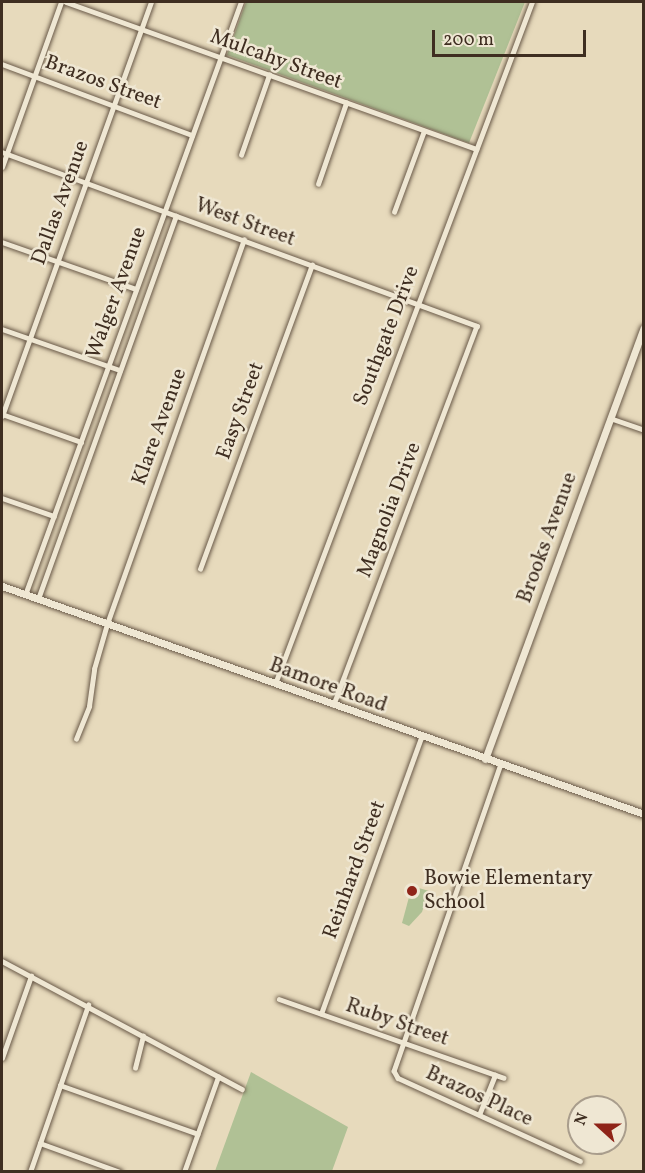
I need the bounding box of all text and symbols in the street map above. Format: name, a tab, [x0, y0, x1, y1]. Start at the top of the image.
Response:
scale bar	[435, 18, 590, 56]
street label: Mulcahy Street	[206, 24, 346, 96]
text: 200 m	[443, 28, 494, 53]
street label: Brazos Street	[41, 50, 165, 116]
street label: Dallas Avenue	[27, 137, 95, 269]
street label: West Street	[191, 193, 299, 253]
street label: Walger Avenue	[81, 224, 153, 362]
street label: Southgate Drive	[349, 262, 425, 410]
street label: Easy Street	[212, 359, 270, 463]
street label: Klare Avenue	[127, 365, 193, 489]
street label: Magnolia Drive	[353, 439, 427, 581]
street label: Brooks Avenue	[513, 469, 583, 607]
street label: Bamore Road	[266, 653, 390, 719]
street label: Reinhard Street	[318, 797, 392, 943]
place label: Bowie Elementary School	[424, 866, 593, 916]
marker: Bowie Elementary School	[405, 884, 419, 898]
street label: Ruby Street	[342, 993, 452, 1053]
street label: Brazos Place	[421, 1061, 537, 1133]
north arrow	[567, 1095, 627, 1155]
text: N	[570, 1110, 594, 1129]

